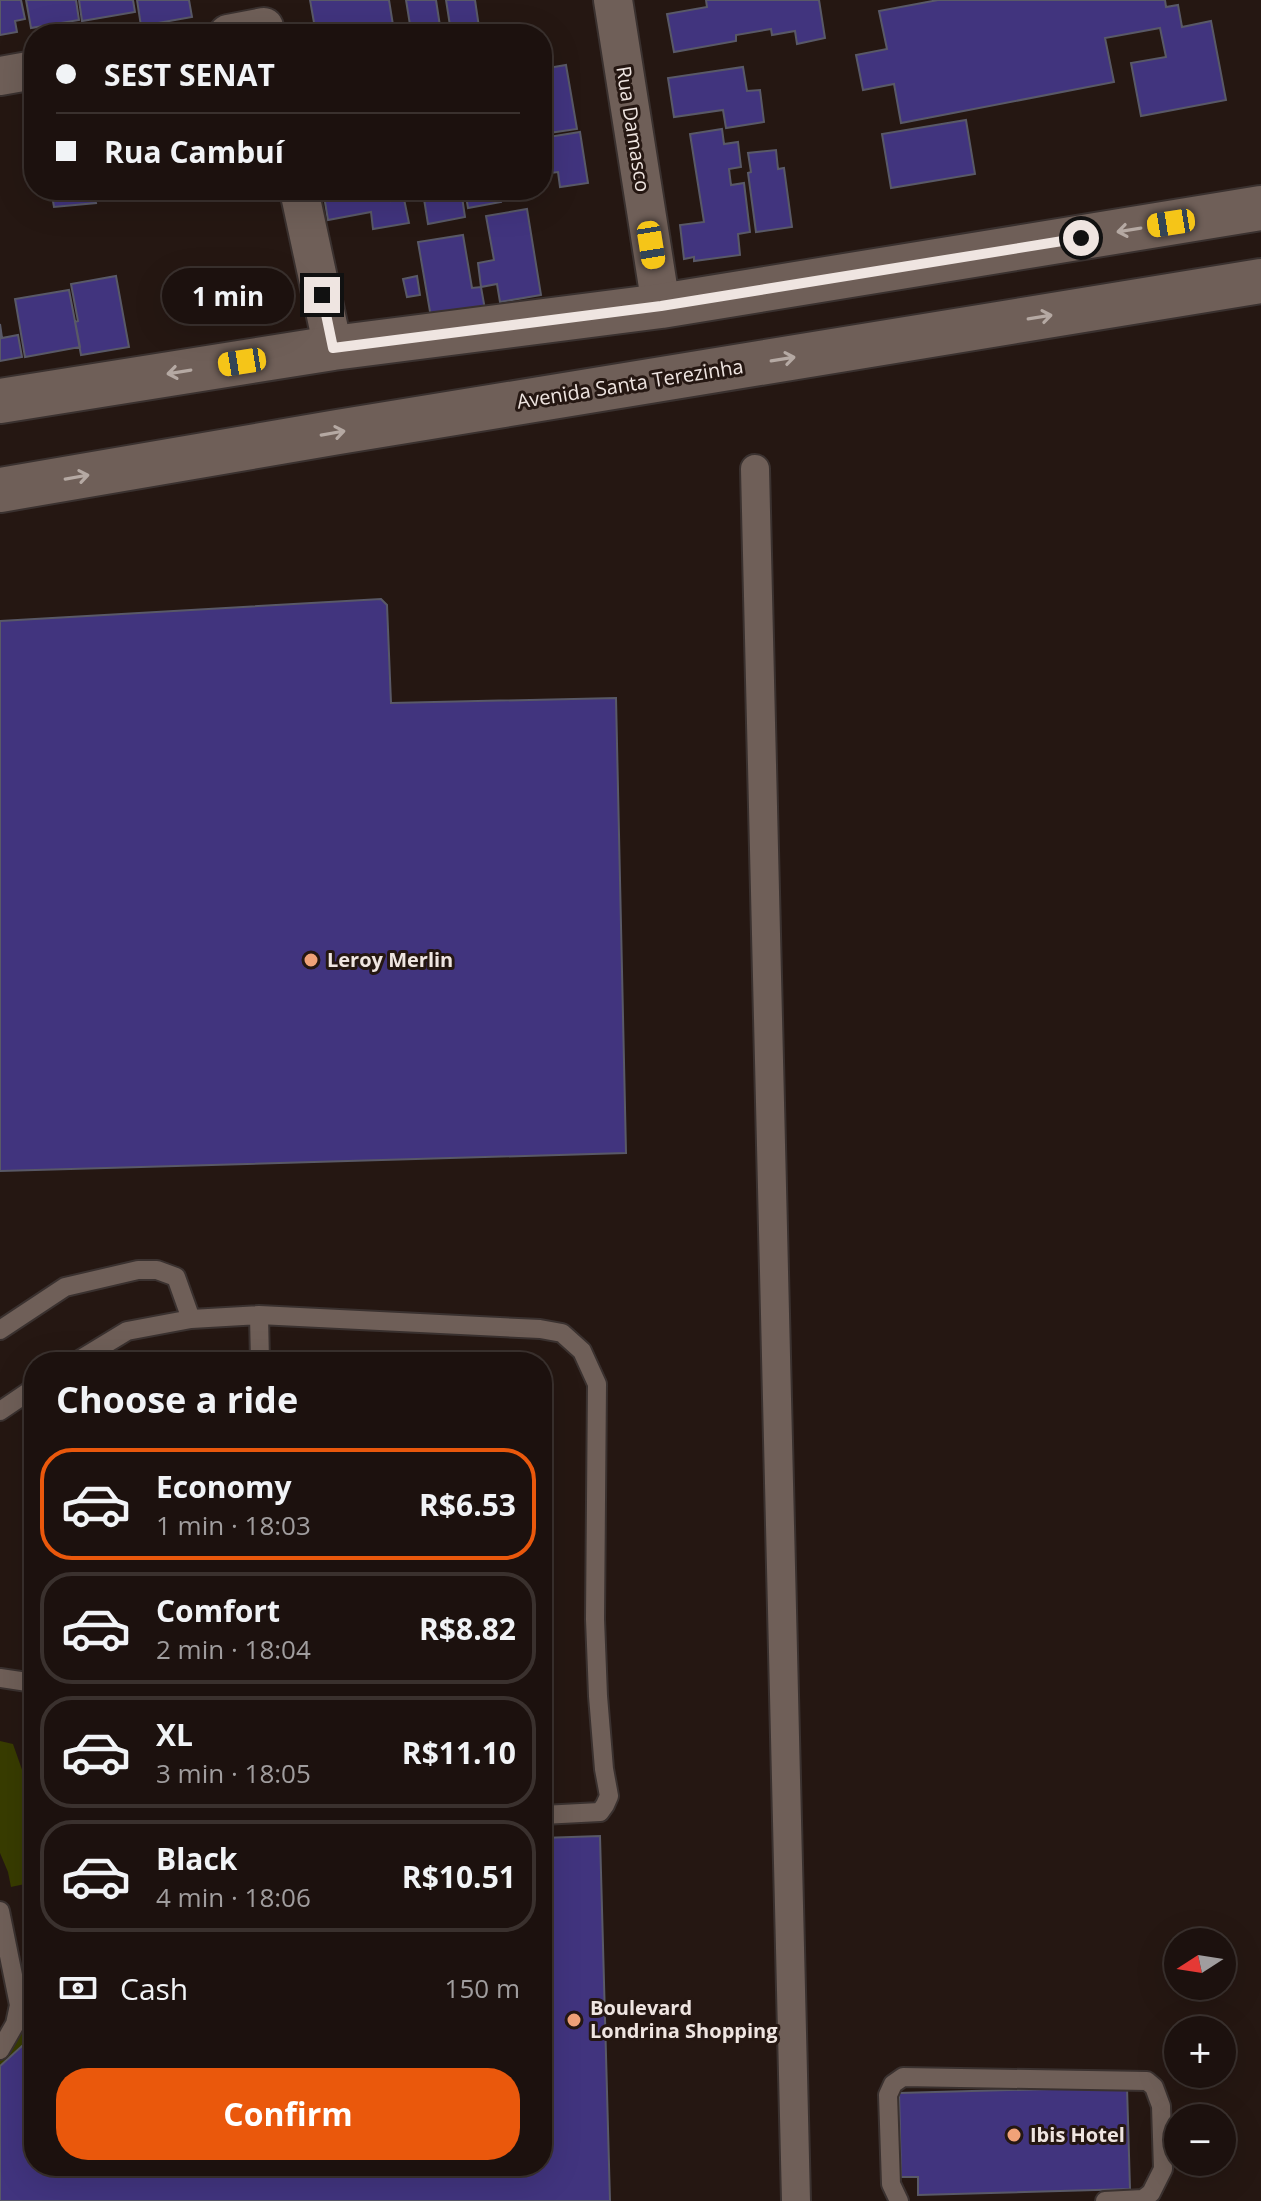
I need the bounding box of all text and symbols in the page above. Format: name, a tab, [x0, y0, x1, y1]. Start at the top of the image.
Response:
text: SEST SENAT	[104, 54, 275, 95]
street label: Rua Damasco	[610, 64, 657, 194]
text: Rua Cambuí	[104, 131, 284, 172]
car	[1145, 207, 1197, 239]
car	[635, 219, 667, 271]
route start	[1063, 220, 1099, 256]
one-way arrow	[1117, 223, 1142, 238]
callout: 1 min	[162, 267, 294, 323]
route end	[304, 277, 340, 313]
text: 1 min	[192, 278, 264, 314]
one-way arrow	[1027, 309, 1052, 324]
car	[216, 346, 268, 378]
one-way arrow	[770, 351, 795, 366]
street label: Avenida Santa Terezinha	[515, 352, 745, 415]
one-way arrow	[167, 366, 193, 381]
one-way arrow	[320, 424, 345, 439]
one-way arrow	[64, 468, 89, 483]
place label: Leroy Merlin	[327, 946, 453, 973]
marker: Leroy Merlin	[302, 951, 320, 969]
text: Choose a ride	[56, 1375, 298, 1424]
text: Economy	[156, 1466, 292, 1507]
icon: car	[60, 1468, 132, 1540]
text: R$6.53	[419, 1484, 516, 1525]
text: 1 min · 18:03	[156, 1507, 311, 1543]
text: Comfort	[156, 1590, 280, 1631]
icon: car	[60, 1592, 132, 1664]
text: R$8.82	[419, 1608, 516, 1649]
text: 2 min · 18:04	[156, 1631, 311, 1667]
text: XL	[156, 1714, 193, 1755]
icon: car	[60, 1716, 132, 1788]
text: R$11.10	[402, 1732, 516, 1773]
text: 3 min · 18:05	[156, 1755, 311, 1791]
text: Black	[156, 1838, 237, 1879]
icon: car	[60, 1840, 132, 1912]
text: R$10.51	[402, 1856, 516, 1897]
text: 4 min · 18:06	[156, 1879, 311, 1915]
north arrow	[1164, 1928, 1236, 2000]
map controls	[1164, 1928, 1236, 2176]
icon: cash	[56, 1966, 100, 2010]
text: Cash	[120, 1968, 188, 2009]
text: 150 m	[445, 1970, 520, 2006]
place label: Boulevard Londrina Shopping	[590, 1994, 778, 2044]
marker: Boulevard Londrina Shopping	[565, 2011, 583, 2029]
button: +	[1164, 2016, 1236, 2088]
button: Confirm	[56, 2068, 520, 2160]
button: −	[1164, 2104, 1236, 2176]
place label: Ibis Hotel	[1030, 2121, 1125, 2148]
marker: Ibis Hotel	[1005, 2126, 1023, 2144]

